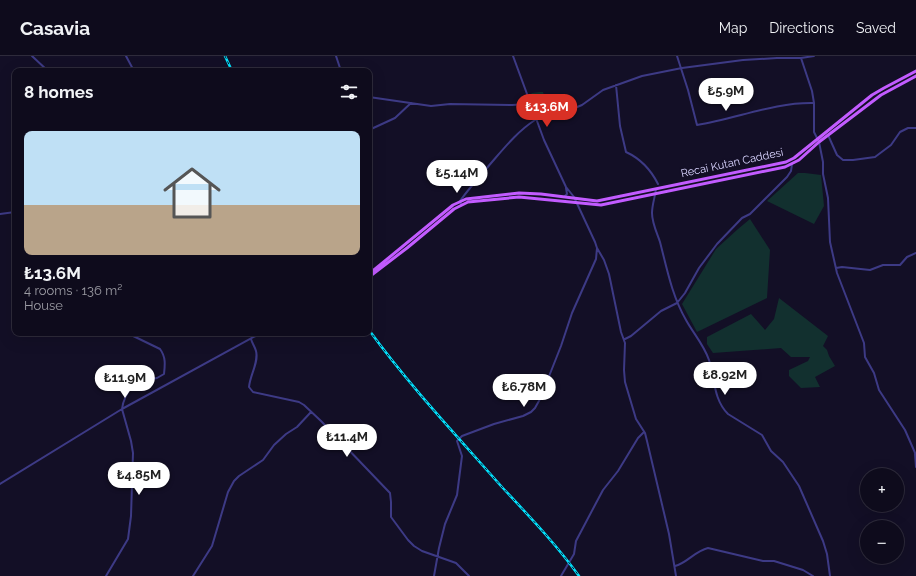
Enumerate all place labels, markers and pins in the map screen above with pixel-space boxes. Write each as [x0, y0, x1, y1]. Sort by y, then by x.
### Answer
pin: ₺5.9M [698, 78, 754, 112]
pin: ₺13.6M [514, 94, 580, 128]
pin: ₺5.14M [424, 160, 490, 194]
pin: ₺8.92M [692, 362, 758, 396]
pin: ₺11.9M [92, 365, 158, 399]
pin: ₺6.78M [491, 374, 557, 408]
pin: ₺11.4M [314, 424, 380, 458]
pin: ₺4.85M [106, 462, 172, 496]

